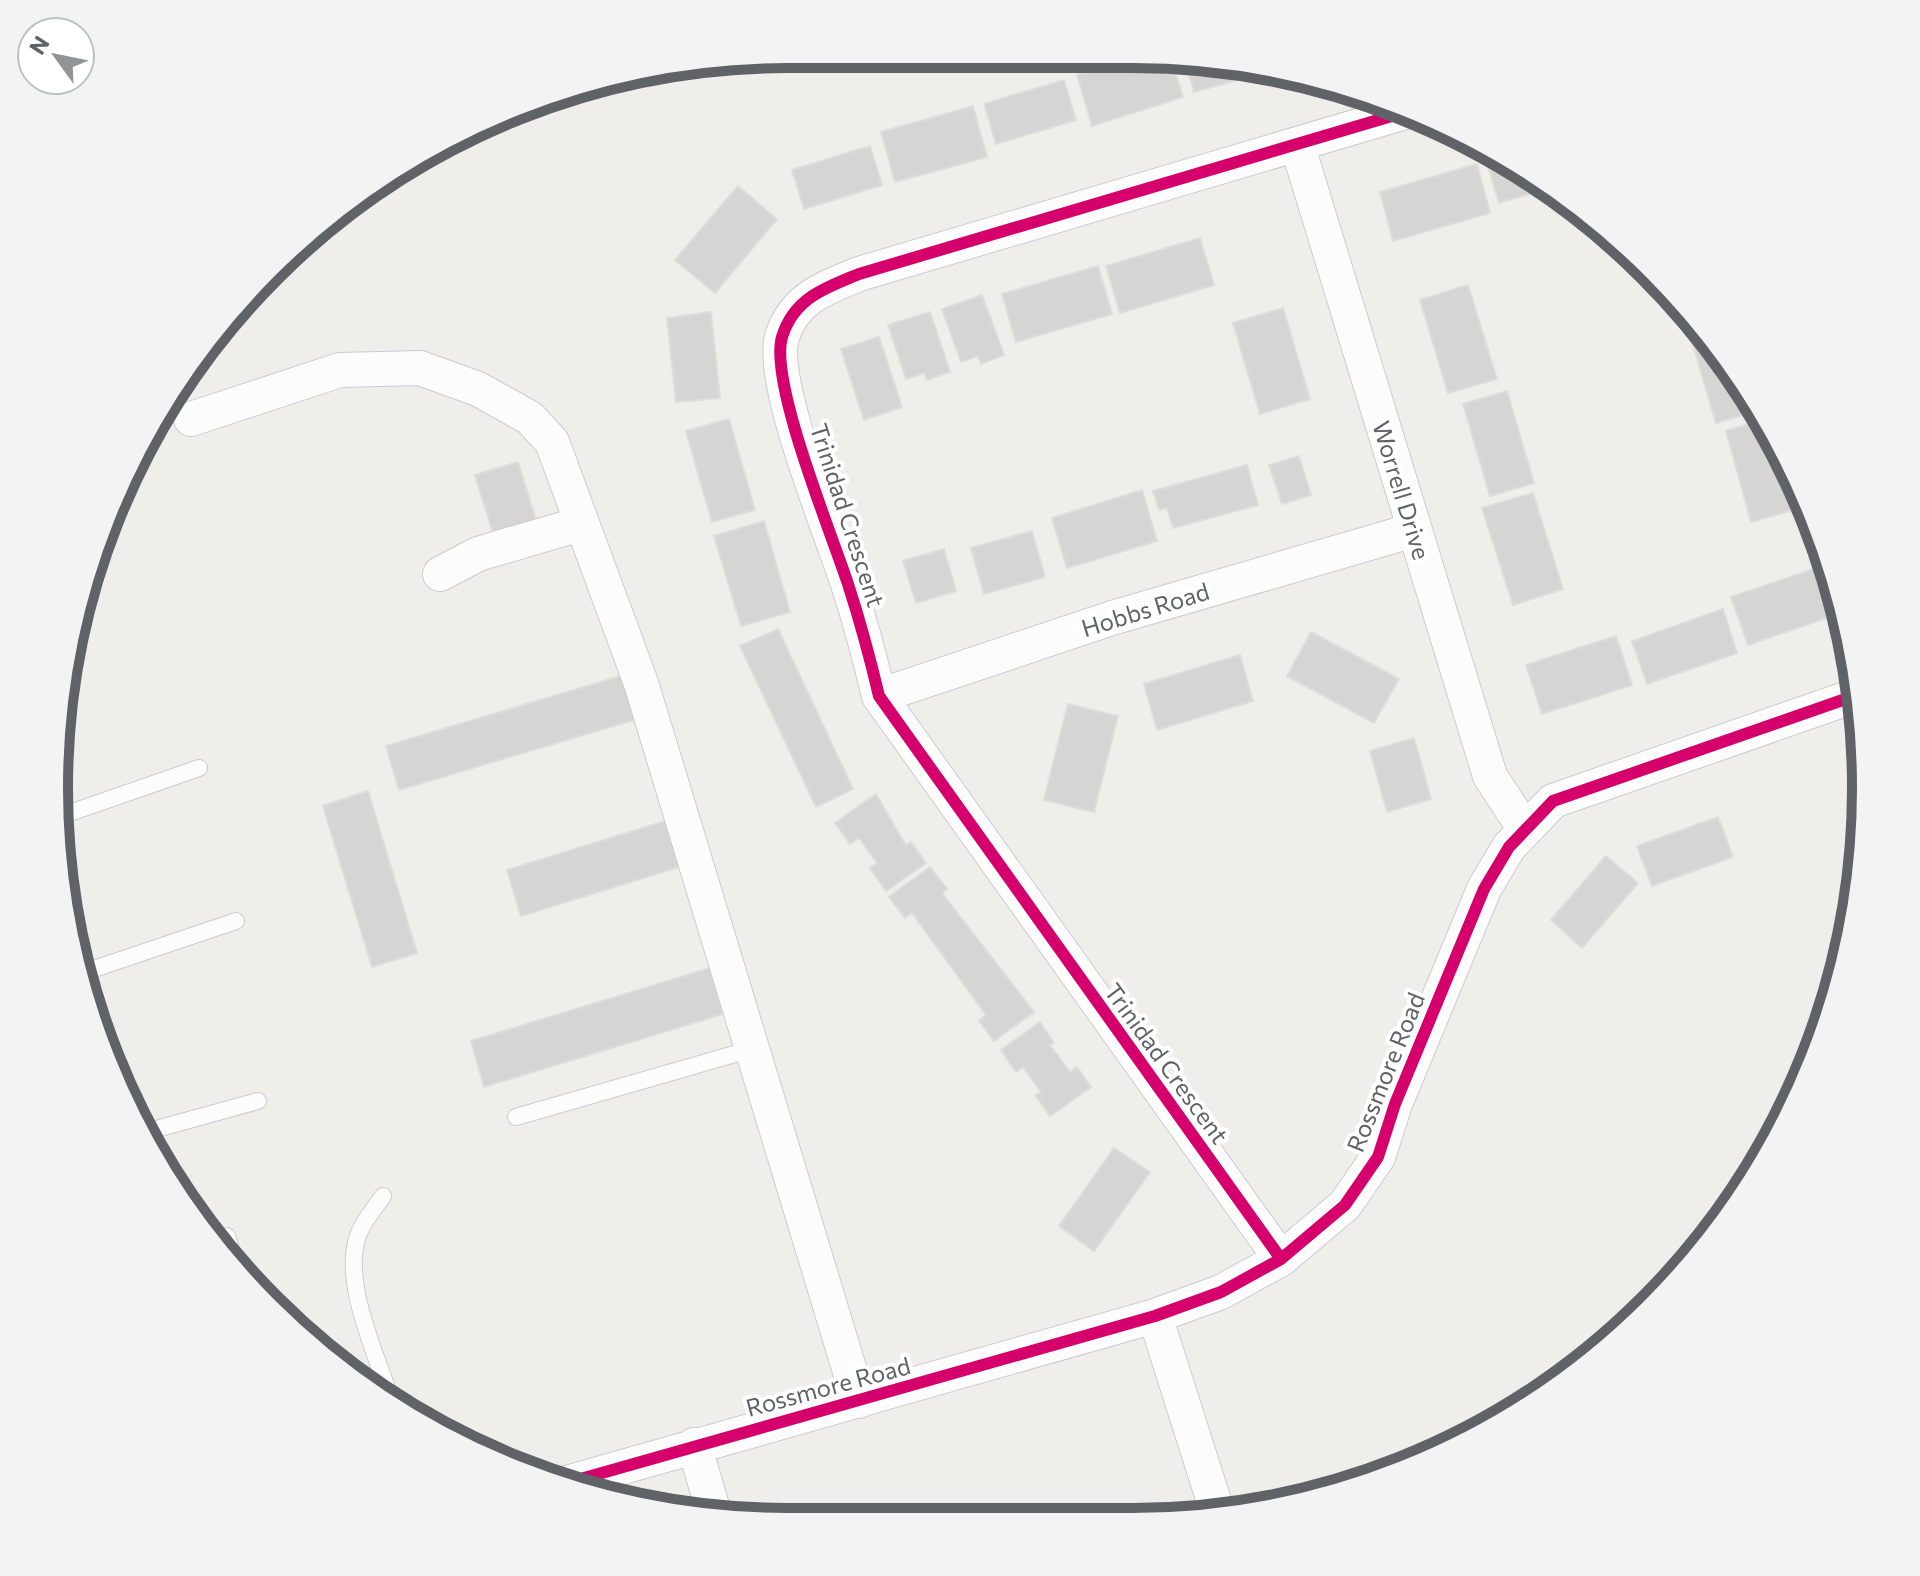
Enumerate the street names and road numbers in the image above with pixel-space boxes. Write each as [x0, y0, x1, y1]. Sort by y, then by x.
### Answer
street label: Worrell Drive [1367, 417, 1437, 563]
street label: Trinidad Crescent [805, 420, 891, 611]
street label: Hobbs Road [1078, 576, 1212, 642]
street label: Trinidad Crescent [1099, 977, 1235, 1149]
street label: Rossmore Road [1340, 988, 1430, 1156]
street label: Rossmore Road [743, 1350, 913, 1422]

